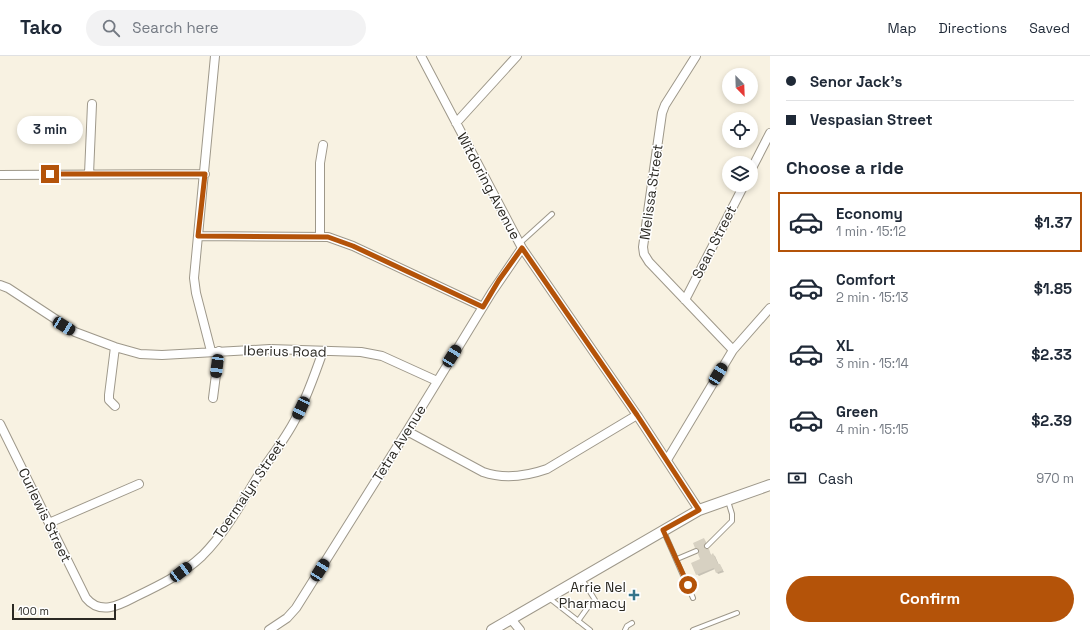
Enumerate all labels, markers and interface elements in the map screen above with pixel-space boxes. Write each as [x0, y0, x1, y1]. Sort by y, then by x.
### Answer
search box [86, 10, 366, 46]
text: Tako [20, 15, 62, 40]
icon: search [100, 17, 122, 39]
text: Search here [132, 18, 219, 37]
text: Map [887, 19, 917, 37]
text: Directions [939, 19, 1007, 37]
text: Saved [1029, 19, 1070, 37]
north arrow [722, 68, 758, 104]
map controls [722, 68, 758, 192]
text: Senor Jack's [810, 72, 902, 91]
text: Vespasian Street [810, 110, 933, 129]
button: locate [722, 112, 758, 148]
callout: 3 min [17, 116, 83, 144]
text: 3 min [33, 121, 67, 138]
street label: Witdoring Avenue [453, 129, 525, 243]
street label: Melissa Street [635, 143, 667, 241]
button: layers [722, 156, 758, 192]
text: Choose a ride [786, 156, 904, 179]
route end [41, 165, 59, 183]
street label: Sean Street [688, 202, 740, 282]
icon: car [788, 204, 824, 240]
text: Economy [836, 204, 903, 223]
text: $1.37 [1034, 213, 1072, 232]
text: 1 min · 15:12 [836, 223, 906, 240]
icon: car [788, 270, 824, 306]
text: Comfort [836, 270, 896, 289]
text: $1.85 [1034, 279, 1072, 298]
text: 2 min · 15:13 [836, 289, 908, 306]
car [51, 315, 77, 337]
icon: car [788, 336, 824, 372]
text: XL [836, 336, 854, 355]
street label: Iberius Road [243, 341, 327, 361]
car [441, 343, 463, 369]
text: $2.33 [1031, 345, 1072, 364]
car [210, 353, 224, 379]
text: 3 min · 15:14 [836, 355, 909, 372]
car [707, 361, 729, 387]
car [290, 395, 312, 421]
street label: Tetra Avenue [368, 401, 430, 485]
icon: car [788, 402, 824, 438]
text: Green [836, 402, 878, 421]
text: $2.39 [1031, 411, 1072, 430]
text: 4 min · 15:15 [836, 421, 909, 438]
street label: Toermalyn Street [209, 436, 289, 542]
street label: Curlewis Street [14, 465, 76, 565]
icon: cash [786, 467, 808, 489]
text: Cash [818, 469, 853, 488]
text: 970 m [1036, 470, 1074, 487]
car [309, 557, 331, 583]
car [168, 560, 194, 584]
route start [679, 576, 697, 594]
button: Confirm [786, 576, 1074, 622]
place label: Arrie Nel Pharmacy [559, 578, 626, 612]
marker: Arrie Nel Pharmacy [629, 590, 639, 600]
scale bar [12, 602, 116, 621]
text: 100 m [18, 604, 49, 618]

